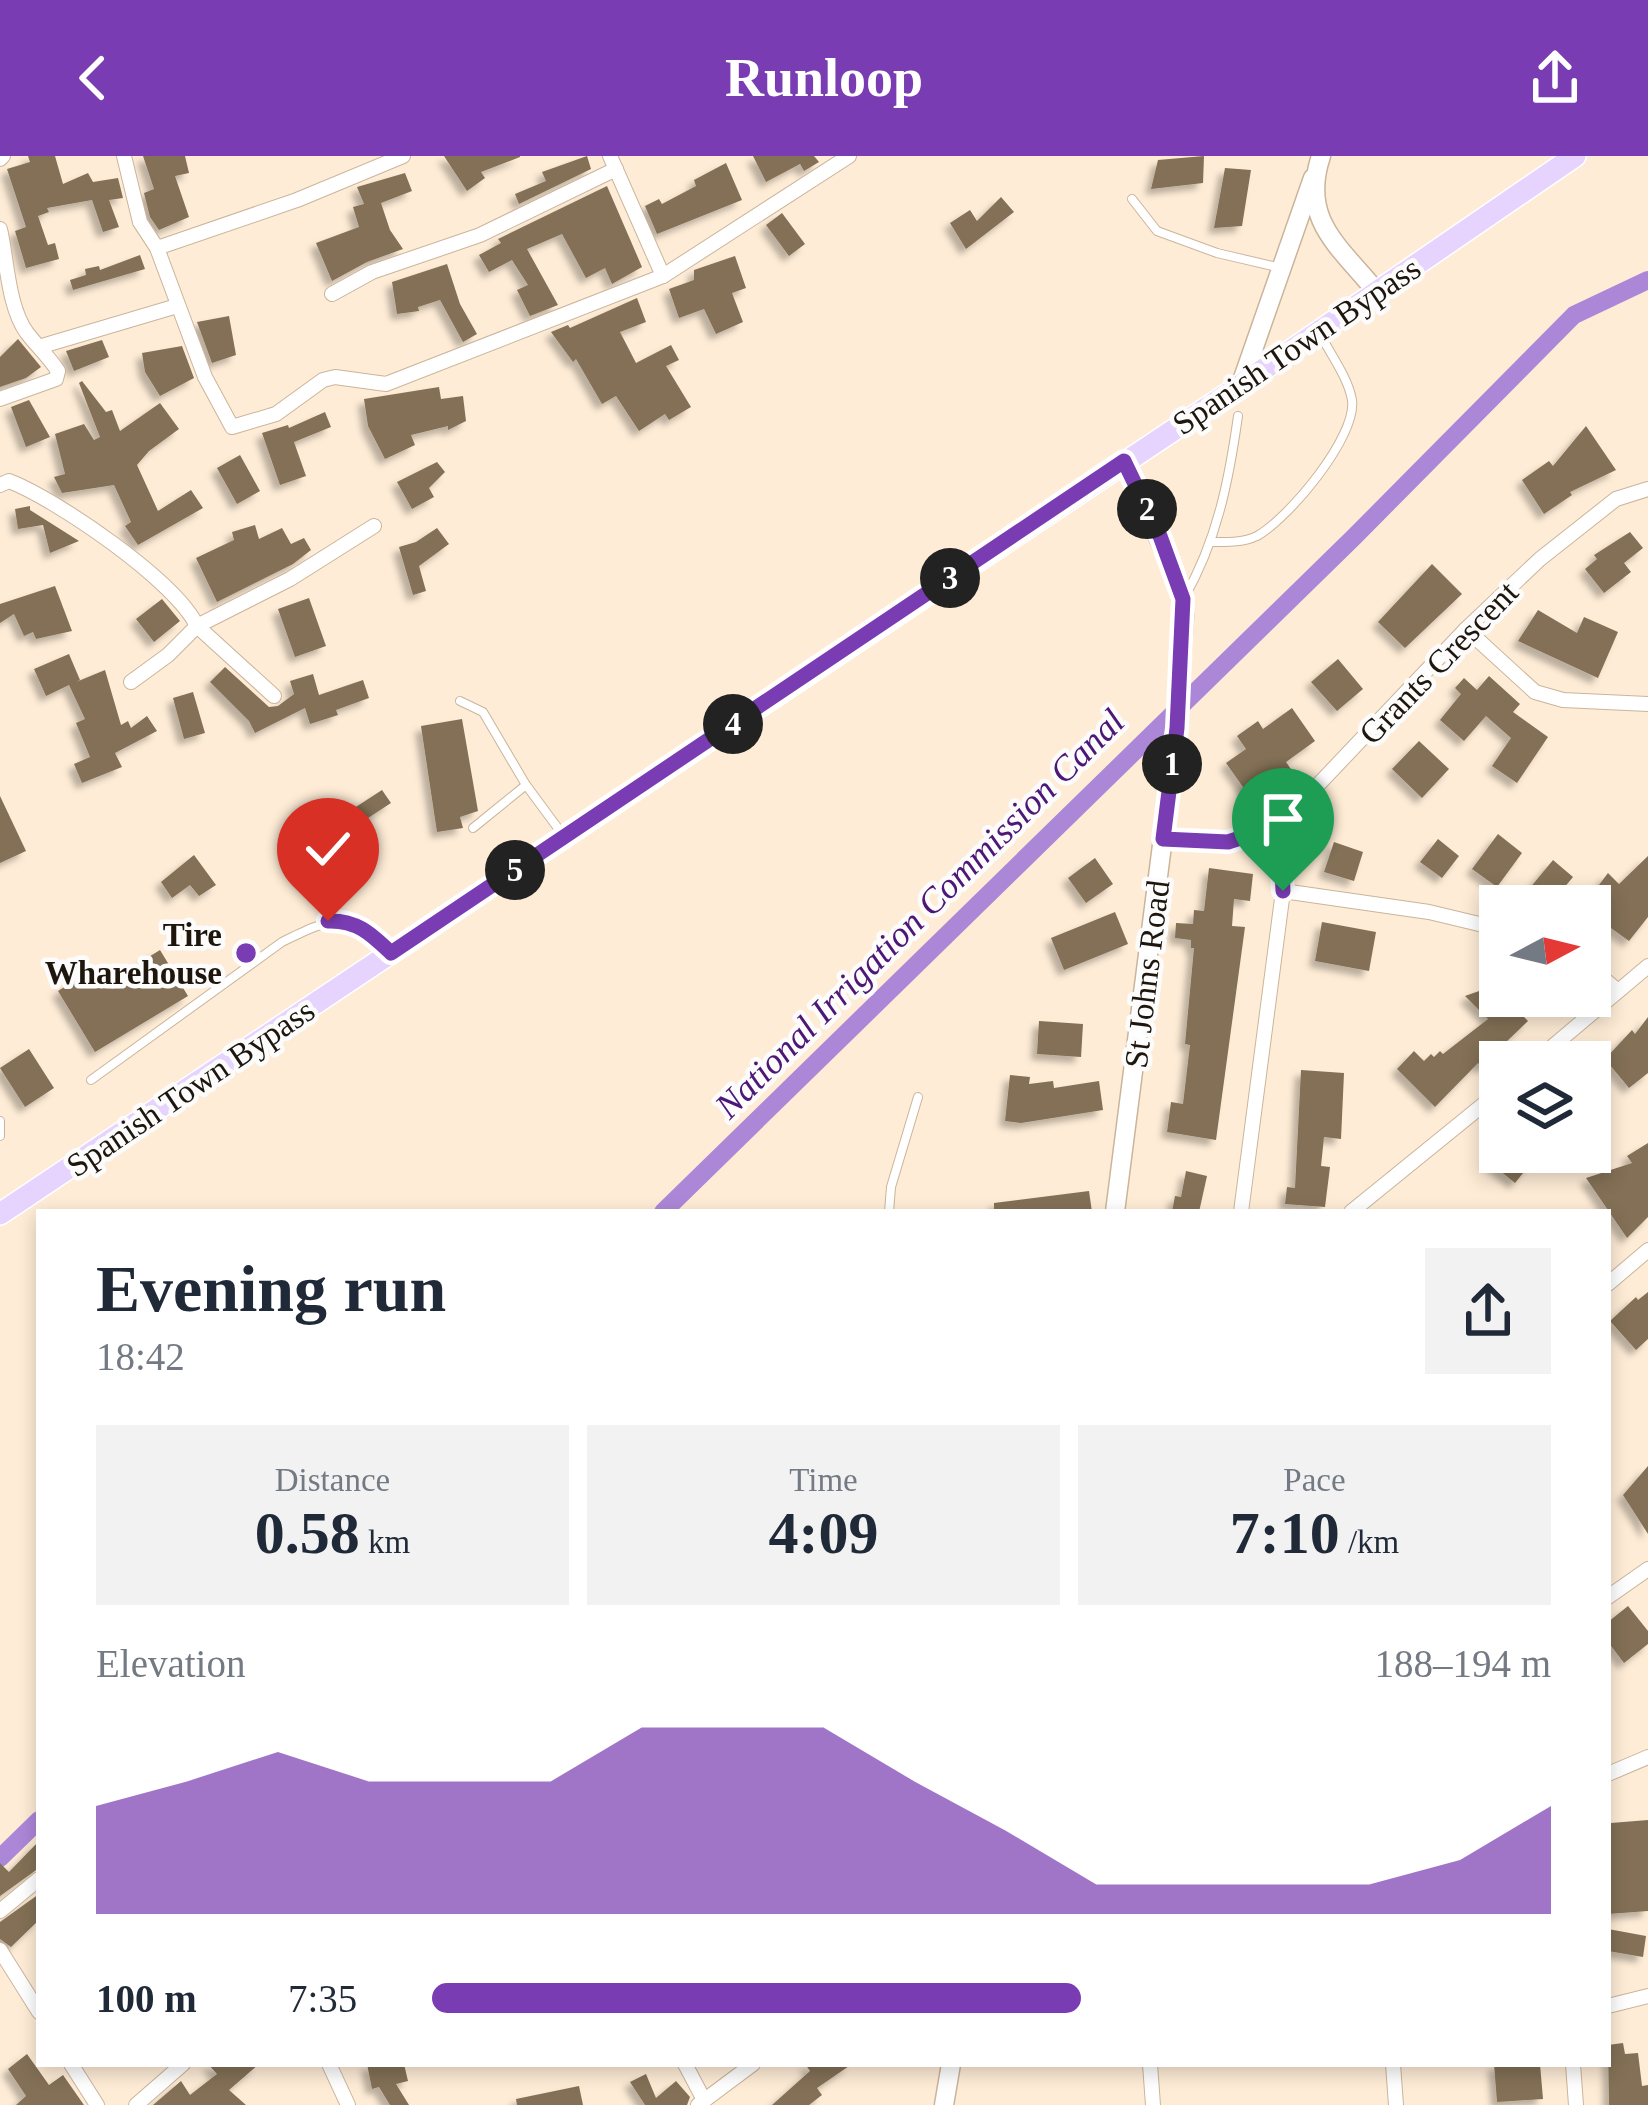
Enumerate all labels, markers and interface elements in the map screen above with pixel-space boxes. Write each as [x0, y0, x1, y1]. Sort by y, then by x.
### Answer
icon: back [60, 45, 126, 111]
icon: share [1522, 45, 1588, 111]
text: Runloop [725, 48, 923, 108]
street label: Spanish Town Bypass [1166, 250, 1427, 442]
pin: 2 [1117, 479, 1177, 539]
text: 2 [1139, 491, 1155, 527]
pin: 3 [920, 548, 980, 608]
text: 3 [942, 560, 958, 596]
street label: Grants Crescent [1352, 574, 1525, 751]
pin: 4 [703, 694, 763, 754]
water label: National Irrigation Commission Canal [706, 701, 1132, 1127]
text: 4 [725, 706, 741, 742]
pin: 1 [1142, 734, 1202, 794]
text: 1 [1164, 746, 1180, 782]
pin [1232, 768, 1334, 891]
icon: arrive [1250, 786, 1316, 852]
pin [277, 798, 379, 921]
icon: check [295, 816, 361, 882]
pin: 5 [485, 840, 545, 900]
text: 5 [507, 852, 523, 888]
street label: St Johns Road [1118, 878, 1176, 1070]
north arrow [1479, 885, 1611, 1017]
map controls [1479, 885, 1611, 1173]
place label: Tire Wharehouse [45, 917, 222, 991]
marker: Tire Wharehouse [233, 940, 259, 966]
street label: Spanish Town Bypass [60, 992, 321, 1184]
button: layers [1479, 1041, 1611, 1173]
button: share [1425, 1248, 1551, 1374]
text: Evening run [96, 1252, 446, 1325]
text: 18:42 [96, 1335, 185, 1378]
text: Distance [275, 1462, 390, 1498]
text: Time [789, 1462, 858, 1498]
text: Pace [1283, 1462, 1346, 1498]
text: 0.58 [255, 1500, 360, 1566]
text: 4:09 [769, 1500, 878, 1566]
text: 7:10 [1230, 1500, 1340, 1566]
text: km [360, 1524, 410, 1560]
text: /km [1340, 1524, 1399, 1560]
text: Elevation [96, 1642, 245, 1685]
text: 188–194 m [1374, 1642, 1551, 1685]
text: 100 m [96, 1977, 197, 2020]
text: 7:35 [288, 1977, 357, 2020]

